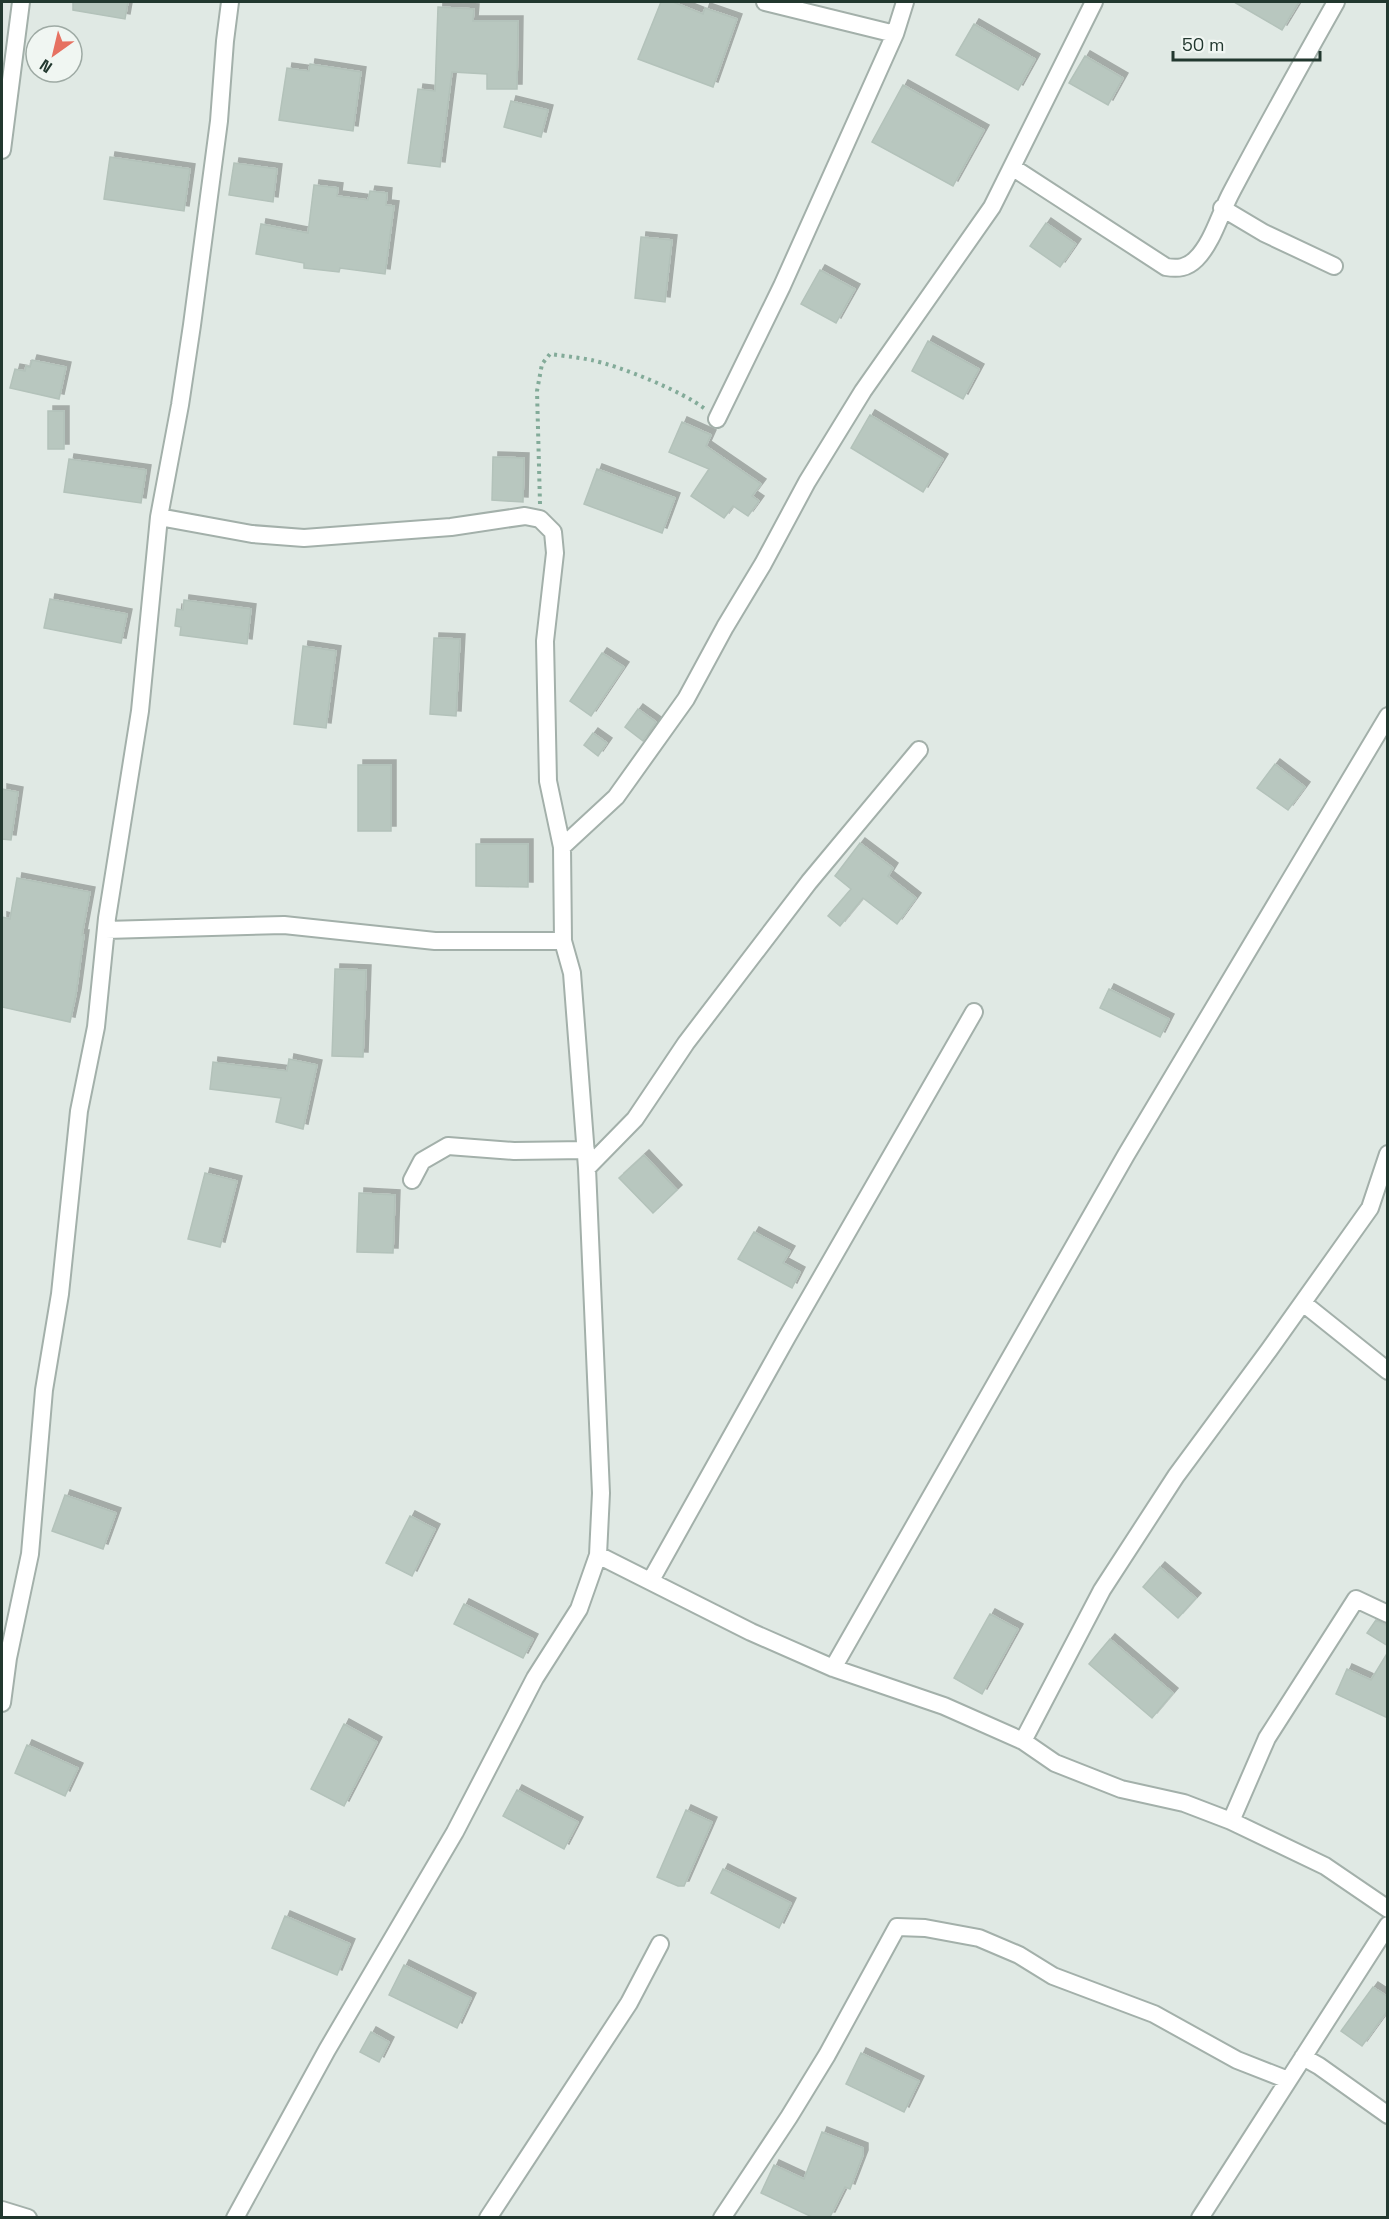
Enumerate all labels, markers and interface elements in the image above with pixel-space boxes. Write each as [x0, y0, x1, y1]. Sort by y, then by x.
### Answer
north arrow [24, 24, 84, 84]
scale bar [1173, 24, 1320, 62]
text: 50 m [1182, 33, 1224, 56]
text: N [36, 54, 56, 78]

